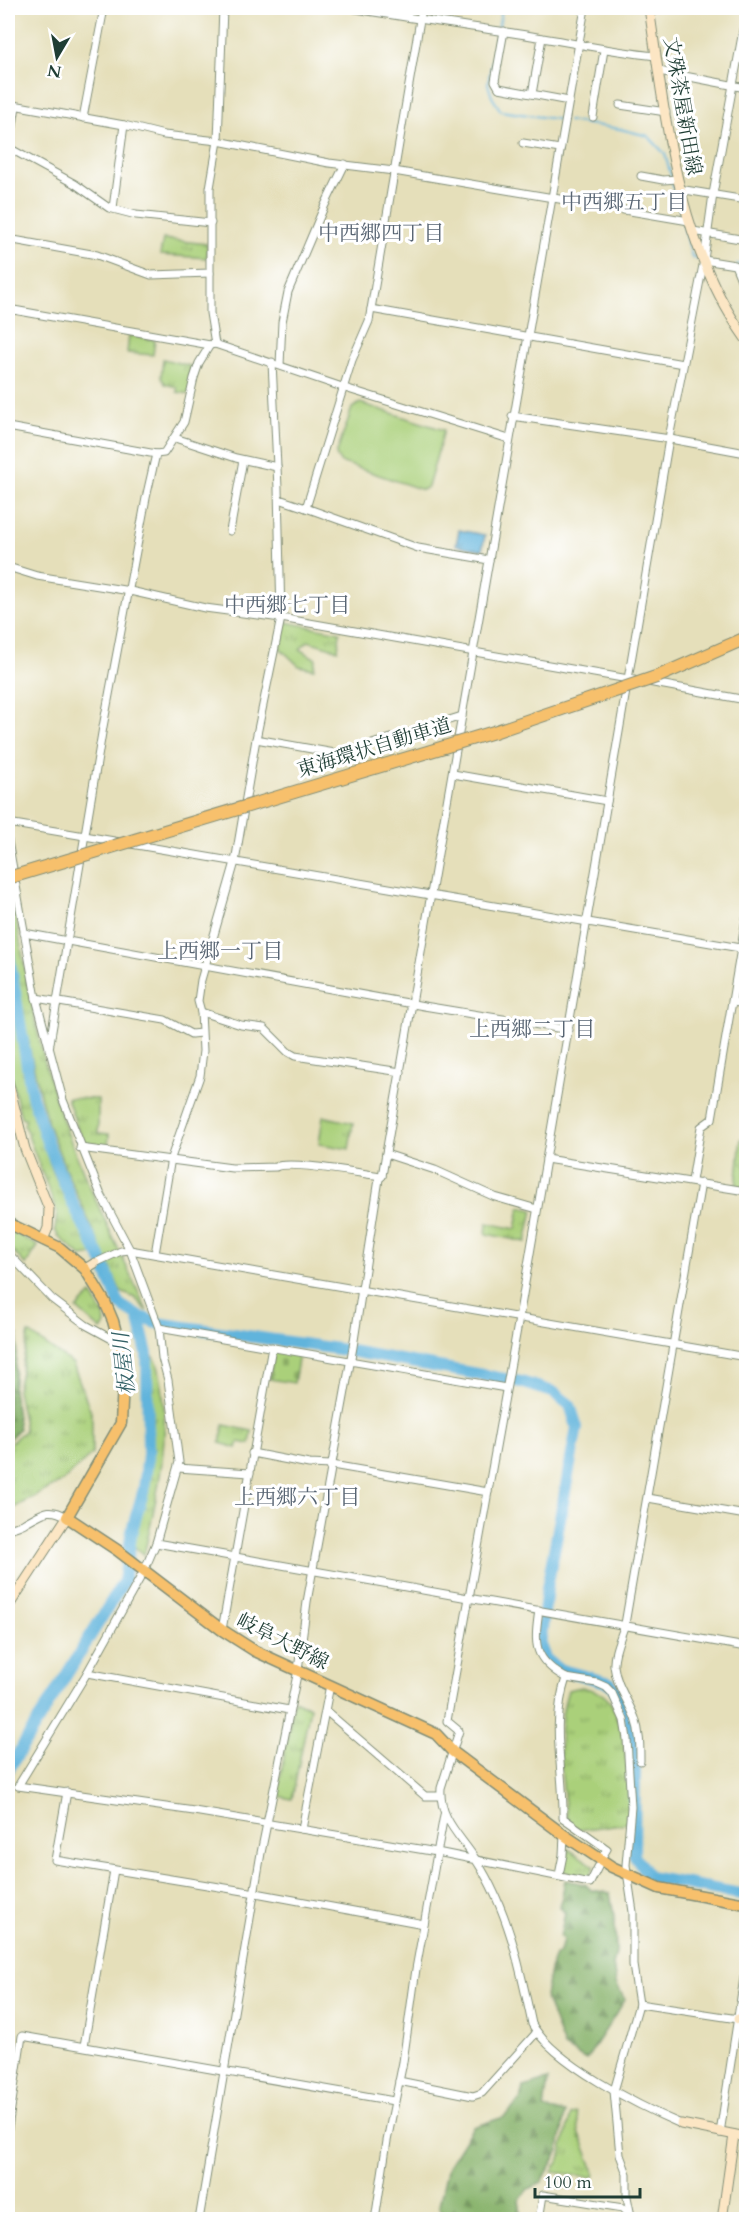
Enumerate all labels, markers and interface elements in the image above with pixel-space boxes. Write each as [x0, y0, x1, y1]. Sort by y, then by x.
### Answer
north arrow [27, 27, 87, 87]
street label: 文殊茶屋新田線 [657, 35, 708, 177]
text: N [46, 59, 63, 83]
district label: 中西郷五丁目 [561, 188, 687, 217]
district label: 中西郷四丁目 [318, 219, 444, 248]
district label: 中西郷七丁目 [224, 591, 350, 620]
street label: 東海環状自動車道 [294, 711, 455, 784]
district label: 上西郷一丁目 [157, 937, 283, 966]
district label: 上西郷二丁目 [469, 1015, 595, 1044]
water label: 板屋川 [107, 1329, 142, 1397]
district label: 上西郷六丁目 [234, 1483, 360, 1512]
street label: 岐阜大野線 [232, 1607, 333, 1676]
scale bar [535, 2161, 640, 2199]
text: 100 m [544, 2170, 592, 2195]

